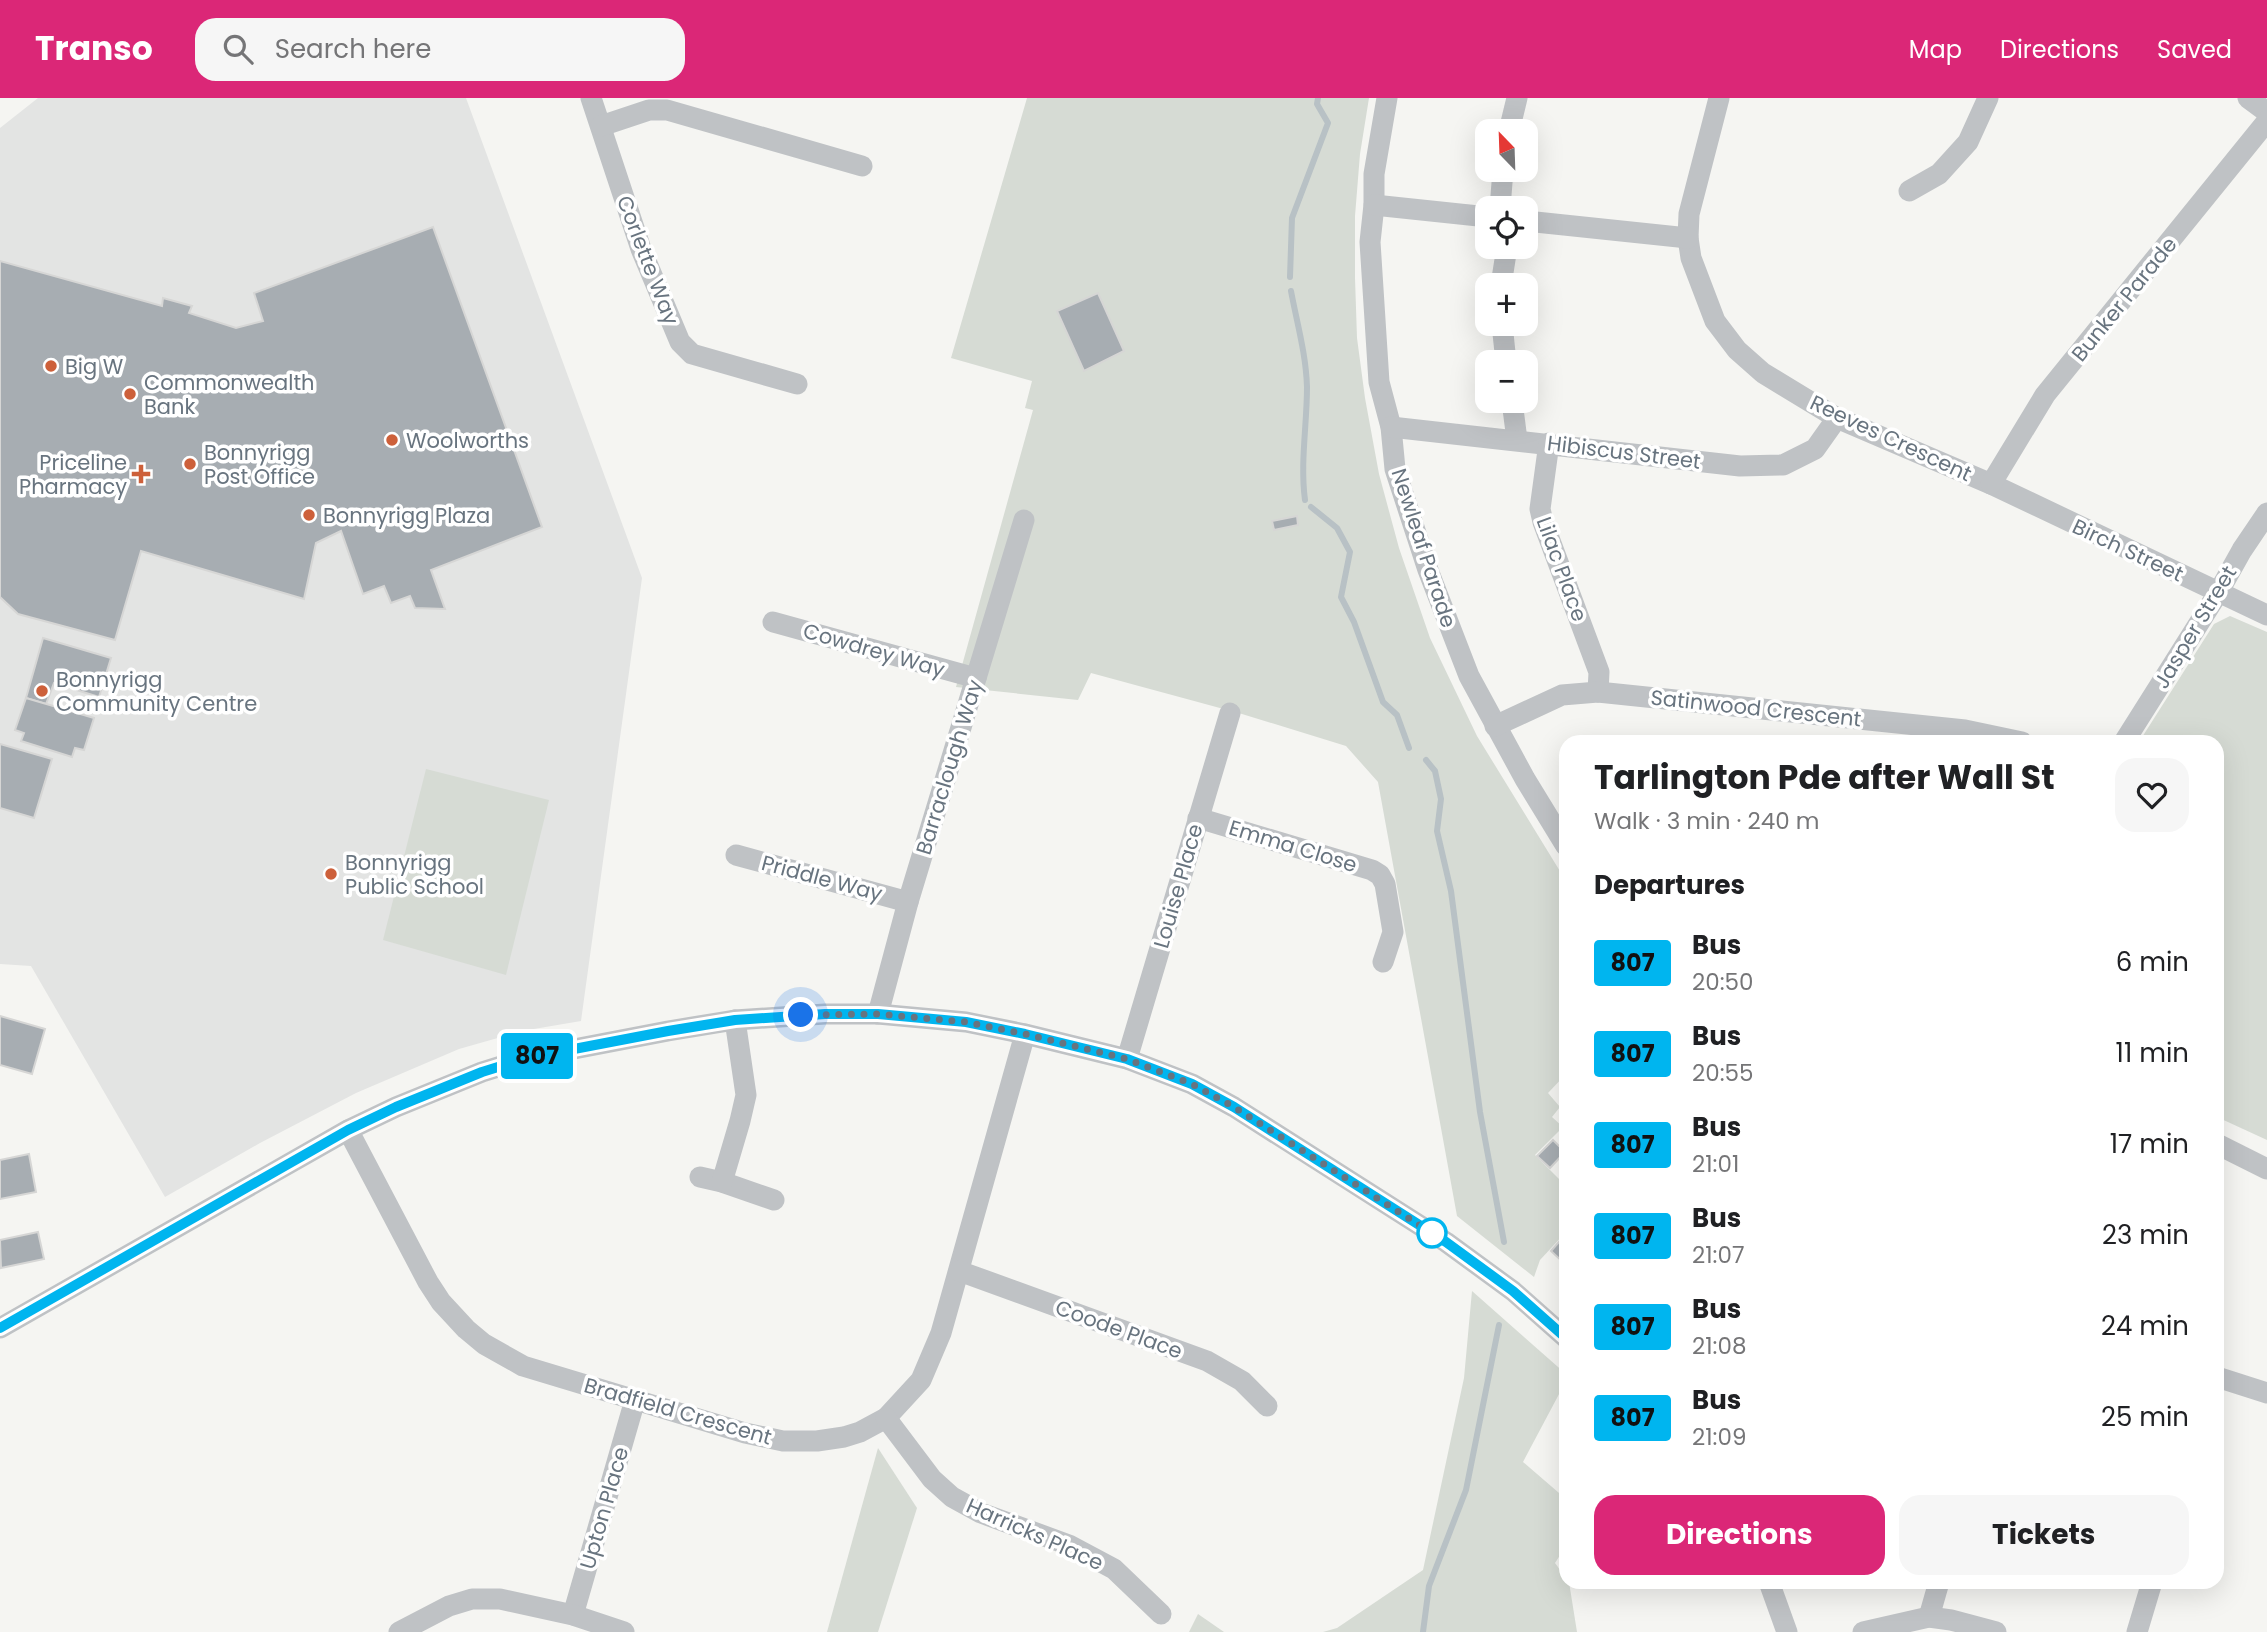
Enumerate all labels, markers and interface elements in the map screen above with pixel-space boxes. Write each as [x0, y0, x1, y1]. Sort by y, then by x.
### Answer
search box [195, 18, 685, 81]
text: Transo [35, 25, 153, 72]
icon: search [219, 30, 257, 68]
text: Search here [275, 31, 431, 67]
text: Map [1909, 33, 1962, 66]
text: Directions [2000, 33, 2119, 66]
text: Saved [2157, 33, 2232, 66]
north arrow [1475, 119, 1538, 182]
map controls [1475, 119, 1538, 413]
street label: Corlette Way [610, 191, 686, 329]
button: locate [1475, 196, 1538, 259]
street label: Bunker Parade [2065, 231, 2183, 367]
button: + [1475, 273, 1538, 336]
button: − [1475, 350, 1538, 413]
place label: Big W [65, 352, 124, 381]
marker: Big W [43, 358, 59, 374]
place label: Commonwealth Bank [144, 368, 314, 421]
marker: Commonwealth Bank [122, 386, 138, 402]
street label: Reeves Crescent [1806, 388, 1976, 488]
place label: Woolworths [406, 426, 529, 455]
street label: Hibiscus Street [1546, 428, 1702, 476]
marker: Woolworths [384, 432, 400, 448]
place label: Bonnyrigg Post Office [204, 438, 315, 491]
place label: Priceline Pharmacy [19, 448, 127, 501]
marker: Bonnyrigg Post Office [182, 456, 198, 472]
street label: Newleaf Parade [1385, 465, 1463, 631]
marker: Priceline Pharmacy [133, 466, 149, 482]
place label: Bonnyrigg Plaza [323, 501, 490, 530]
marker: Bonnyrigg Plaza [301, 507, 317, 523]
street label: Birch Street [2068, 512, 2188, 588]
street label: Lilac Place [1530, 513, 1594, 625]
street label: Jasper Street [2147, 560, 2243, 694]
street label: Cowdrey Way [800, 616, 948, 684]
place label: Bonnyrigg Community Centre [56, 665, 257, 718]
street label: Barraclough Way [909, 676, 989, 858]
marker: Bonnyrigg Community Centre [34, 683, 50, 699]
street label: Satinwood Crescent [1649, 683, 1863, 733]
text: Tarlington Pde after Wall St [1594, 754, 2055, 801]
button: heart [2115, 758, 2189, 832]
text: Walk · 3 min · 240 m [1594, 805, 1820, 837]
street label: Emma Close [1225, 813, 1361, 879]
street label: Louise Place [1146, 820, 1210, 952]
place label: Bonnyrigg Public School [345, 848, 484, 901]
street label: Priddle Way [758, 848, 886, 908]
marker: Bonnyrigg Public School [323, 866, 339, 882]
text: Departures [1594, 867, 1745, 903]
text: Bus [1692, 927, 1741, 963]
text: 6 min [2116, 944, 2189, 980]
text: 807 [1610, 946, 1655, 979]
text: 20:50 [1692, 966, 1753, 998]
your location [783, 997, 818, 1032]
text: Bus [1692, 1018, 1741, 1054]
line badge: 807 [497, 1033, 577, 1079]
text: 11 min [2116, 1035, 2189, 1071]
text: 807 [1610, 1037, 1655, 1070]
text: 807 [515, 1039, 559, 1072]
text: 20:55 [1692, 1057, 1753, 1089]
text: Bus [1692, 1109, 1741, 1145]
text: 17 min [2110, 1126, 2189, 1162]
text: 807 [1610, 1128, 1655, 1161]
text: 21:01 [1692, 1148, 1739, 1180]
text: Bus [1692, 1200, 1741, 1236]
text: 23 min [2102, 1217, 2189, 1253]
unlabelled marker [1417, 1218, 1447, 1248]
text: 807 [1610, 1219, 1655, 1252]
text: 21:07 [1692, 1239, 1745, 1271]
text: Bus [1692, 1291, 1741, 1327]
street label: Coode Place [1051, 1293, 1187, 1365]
text: 24 min [2101, 1308, 2189, 1344]
text: 807 [1610, 1310, 1655, 1343]
text: 21:08 [1692, 1330, 1746, 1362]
street label: Bradfield Crescent [581, 1370, 775, 1452]
text: Bus [1692, 1382, 1741, 1418]
text: 25 min [2101, 1399, 2189, 1435]
text: 807 [1610, 1401, 1655, 1434]
text: 21:09 [1692, 1421, 1746, 1453]
street label: Upton Place [573, 1444, 635, 1572]
street label: Harricks Place [962, 1491, 1108, 1577]
button: Directions [1594, 1495, 1885, 1575]
button: Tickets [1899, 1495, 2189, 1575]

